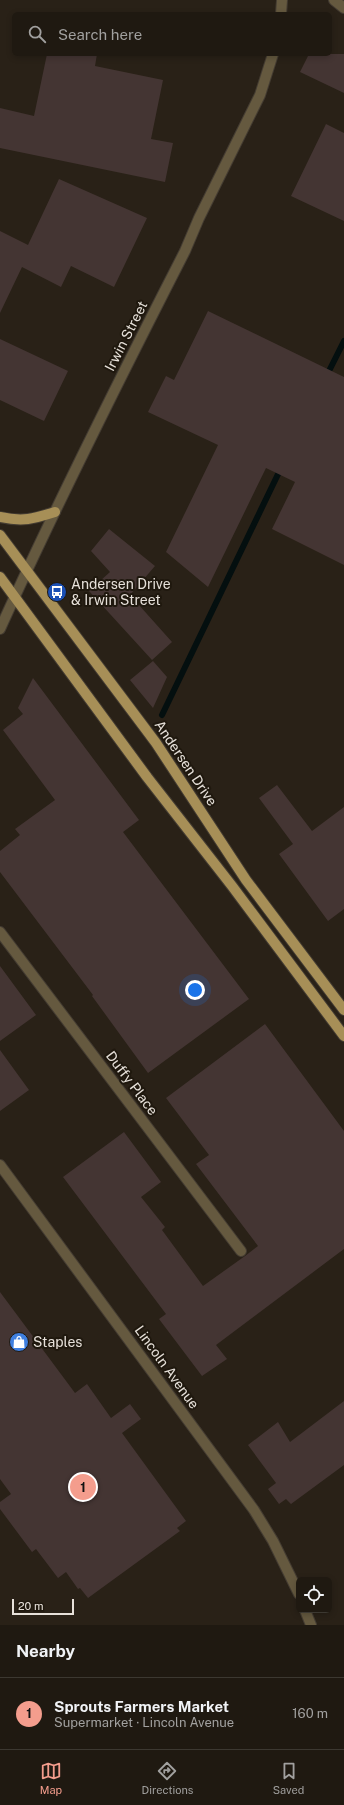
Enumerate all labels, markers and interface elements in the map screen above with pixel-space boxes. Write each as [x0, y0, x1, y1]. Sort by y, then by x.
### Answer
search box [12, 12, 332, 56]
icon: search [26, 23, 48, 45]
text: Search here [58, 26, 142, 43]
street label: Irwin Street [102, 298, 150, 374]
place label: Andersen Drive & Irwin Street [71, 576, 171, 608]
bus stop icon: Andersen Drive & Irwin Street [46, 581, 68, 603]
street label: Andersen Drive [151, 717, 221, 809]
your location [185, 980, 205, 1000]
street label: Duffy Place [103, 1048, 161, 1118]
street label: Lincoln Avenue [131, 1322, 203, 1412]
shop icon: Staples [8, 1331, 30, 1353]
place label: Staples [33, 1334, 82, 1350]
pin: 1 [70, 1472, 96, 1502]
map controls [296, 1577, 332, 1613]
button: locate [296, 1577, 332, 1613]
scale bar [12, 1597, 74, 1616]
text: 20 m [18, 1600, 43, 1612]
text: Nearby [16, 1641, 75, 1661]
text: Sprouts Farmers Market [54, 1698, 229, 1715]
text: 1 [26, 1706, 32, 1721]
text: 160 m [292, 1706, 328, 1721]
text: Supermarket · Lincoln Avenue [54, 1715, 234, 1730]
tab: Map [40, 1760, 62, 1796]
tab: Directions [142, 1760, 193, 1796]
tab: Saved [273, 1760, 304, 1796]

